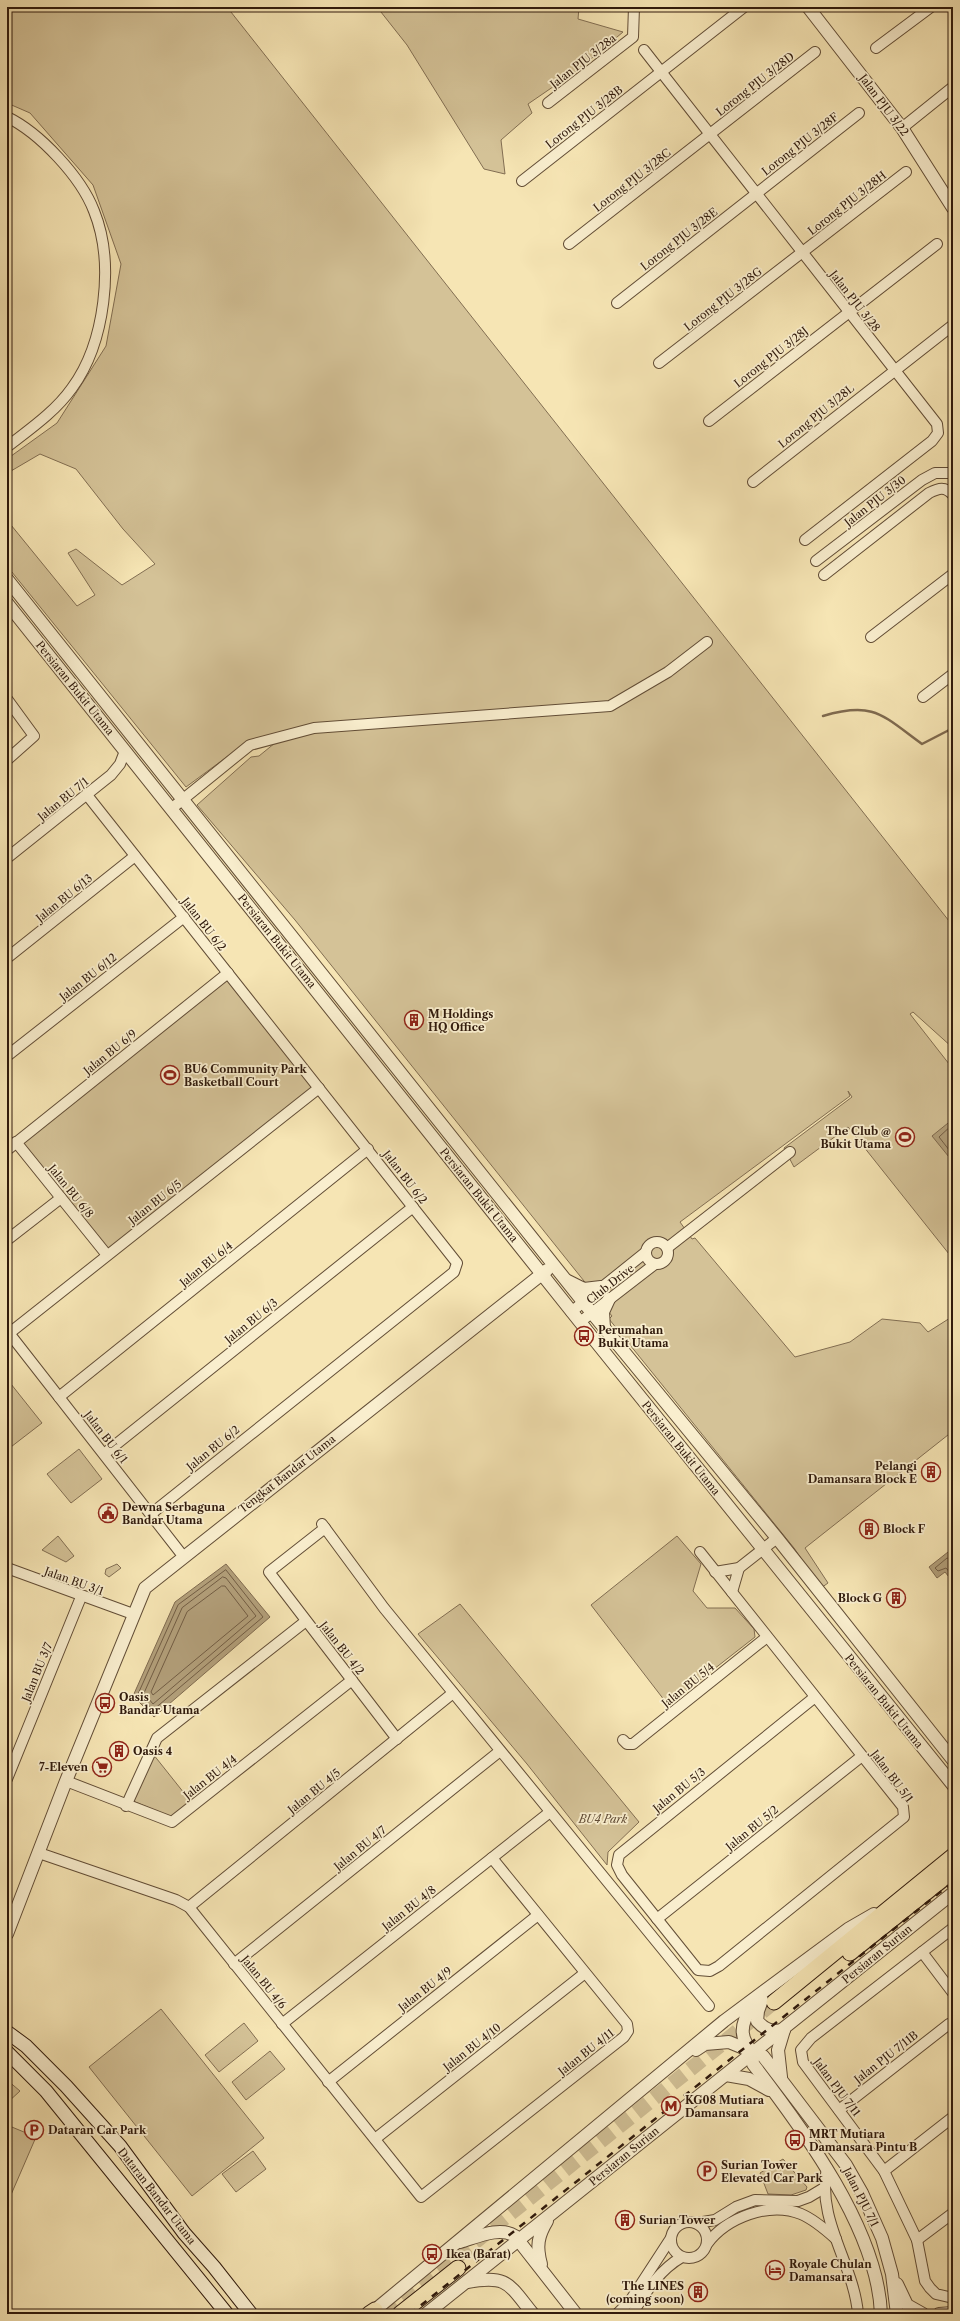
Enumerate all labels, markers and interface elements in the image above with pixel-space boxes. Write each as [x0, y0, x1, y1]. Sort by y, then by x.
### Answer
street label: Jalan PJU 3/28a [546, 31, 619, 92]
street label: Lorong PJU 3/28D [713, 49, 797, 119]
street label: Jalan PJU 3/22 [855, 70, 912, 139]
street label: Lorong PJU 3/28B [543, 82, 626, 151]
street label: Lorong PJU 3/28F [759, 110, 841, 178]
street label: Lorong PJU 3/28C [590, 145, 674, 215]
street label: Lorong PJU 3/28H [805, 168, 889, 238]
street label: Lorong PJU 3/28E [638, 204, 721, 273]
street label: Lorong PJU 3/28G [681, 264, 765, 334]
street label: Jalan PJU 3/28 [826, 266, 883, 334]
street label: Lorong PJU 3/28J [731, 324, 811, 390]
street label: Lorong PJU 3/28L [775, 381, 857, 451]
street label: Jalan PJU 3/30 [840, 473, 909, 531]
street label: Persiaran Bukit Utama [33, 638, 117, 738]
street label: Jalan BU 7/1 [33, 774, 91, 825]
street label: Jalan BU 6/13 [31, 871, 95, 926]
street label: Persiaran Bukit Utama [235, 891, 319, 991]
street label: Jalan BU 6/2 [177, 893, 229, 954]
street label: Jalan BU 6/12 [55, 950, 119, 1005]
place label: M Holdings HQ Office [428, 1007, 493, 1034]
building icon: M Holdings HQ Office [403, 1009, 425, 1031]
street label: Jalan BU 6/9 [79, 1026, 139, 1079]
place label: BU6 Community Park Basketball Court [184, 1062, 308, 1089]
sports icon: BU6 Community Park Basketball Court [159, 1064, 181, 1086]
place label: The Club @ Bukit Utama [820, 1124, 892, 1151]
sports icon: The Club @ Bukit Utama [894, 1126, 916, 1148]
street label: Persiaran Bukit Utama [437, 1145, 521, 1245]
street label: Jalan BU 6/2 [378, 1146, 430, 1207]
street label: Jalan BU 6/8 [44, 1160, 97, 1220]
street label: Jalan BU 6/5 [124, 1177, 184, 1228]
street label: Jalan BU 6/4 [175, 1238, 235, 1291]
street label: Club Drive [583, 1261, 637, 1307]
street label: Jalan BU 6/3 [220, 1295, 280, 1348]
place label: Perumahan Bukit Utama [598, 1323, 669, 1350]
bus stop icon: Perumahan Bukit Utama [573, 1325, 595, 1347]
street label: Persiaran Bukit Utama [639, 1398, 723, 1498]
street label: Jalan BU 6/1 [80, 1406, 131, 1466]
street label: Jalan BU 6/2 [182, 1422, 242, 1475]
street label: Tengkat Bandar Utama [236, 1432, 338, 1516]
place label: Pelangi Damansara Block E [808, 1459, 917, 1486]
building icon: Pelangi Damansara Block E [920, 1461, 942, 1483]
place label: Dewna Serbaguna Bandar Utama [122, 1500, 226, 1527]
public building icon: Dewna Serbaguna Bandar Utama [97, 1502, 119, 1524]
building icon: Block F [858, 1518, 880, 1540]
place label: Block F [883, 1522, 926, 1536]
street label: Jalan BU 3/1 [41, 1563, 106, 1598]
building icon: Block G [885, 1587, 907, 1609]
place label: Block G [838, 1591, 883, 1605]
street label: Jalan BU 4/2 [316, 1617, 367, 1678]
street label: Jalan BU 3/7 [18, 1640, 55, 1706]
street label: Persiaran Bukit Utama [842, 1651, 926, 1751]
street label: Jalan BU 5/4 [657, 1660, 717, 1712]
place label: Oasis Bandar Utama [119, 1690, 200, 1717]
bus stop icon: Oasis Bandar Utama [94, 1692, 116, 1714]
building icon: Oasis 4 [108, 1740, 130, 1762]
place label: Oasis 4 [133, 1744, 173, 1758]
street label: Jalan BU 5/1 [867, 1745, 916, 1805]
street label: Jalan BU 4/4 [179, 1752, 240, 1803]
supermarket icon: 7-Eleven [91, 1756, 113, 1778]
place label: 7-Eleven [39, 1760, 88, 1774]
street label: Jalan BU 5/3 [648, 1765, 708, 1817]
street label: Jalan BU 4/5 [283, 1766, 343, 1818]
street label: Jalan BU 5/2 [721, 1803, 781, 1855]
park label: BU4 Park [578, 1812, 627, 1826]
street label: Jalan BU 4/7 [329, 1822, 389, 1875]
street label: Jalan BU 4/8 [378, 1883, 439, 1935]
street label: Persiaran Surian [839, 1921, 915, 1986]
street label: Jalan BU 4/6 [237, 1951, 290, 2012]
street label: Jalan BU 4/9 [394, 1964, 455, 2016]
street label: Jalan BU 4/10 [439, 2020, 504, 2075]
street label: Jalan BU 4/11 [554, 2026, 617, 2079]
street label: Jalan PJU 7/11B [850, 2028, 921, 2087]
street label: Jalan PJU 7/11 [809, 2053, 864, 2119]
place label: KG08 Mutiara Damansara [685, 2093, 765, 2120]
metro station icon: KG08 Mutiara Damansara [660, 2095, 682, 2117]
parking icon: Dataran Car Park [23, 2119, 45, 2141]
place label: Dataran Car Park [48, 2123, 147, 2137]
street label: Persiaran Surian [586, 2123, 662, 2188]
place label: MRT Mutiara Damansara Pintu B [809, 2127, 917, 2154]
bus stop icon: MRT Mutiara Damansara Pintu B [784, 2129, 806, 2151]
street label: Dataran Bandar Utama [115, 2145, 199, 2247]
place label: Surian Tower Elevated Car Park [721, 2158, 823, 2185]
parking icon: Surian Tower Elevated Car Park [696, 2160, 718, 2182]
street label: Jalan PJU 7/1 [839, 2163, 882, 2229]
building icon: Surian Tower [614, 2209, 636, 2231]
place label: Surian Tower [639, 2213, 716, 2227]
bus stop icon: Ikea (Barat) [421, 2243, 443, 2265]
place label: Ikea (Barat) [446, 2247, 511, 2261]
place label: Royale Chulan Damansara [789, 2257, 872, 2284]
hotel icon: Royale Chulan Damansara [764, 2259, 786, 2281]
place label: The LINES (coming soon) [606, 2279, 685, 2306]
building icon: The LINES (coming soon) [687, 2281, 709, 2303]

